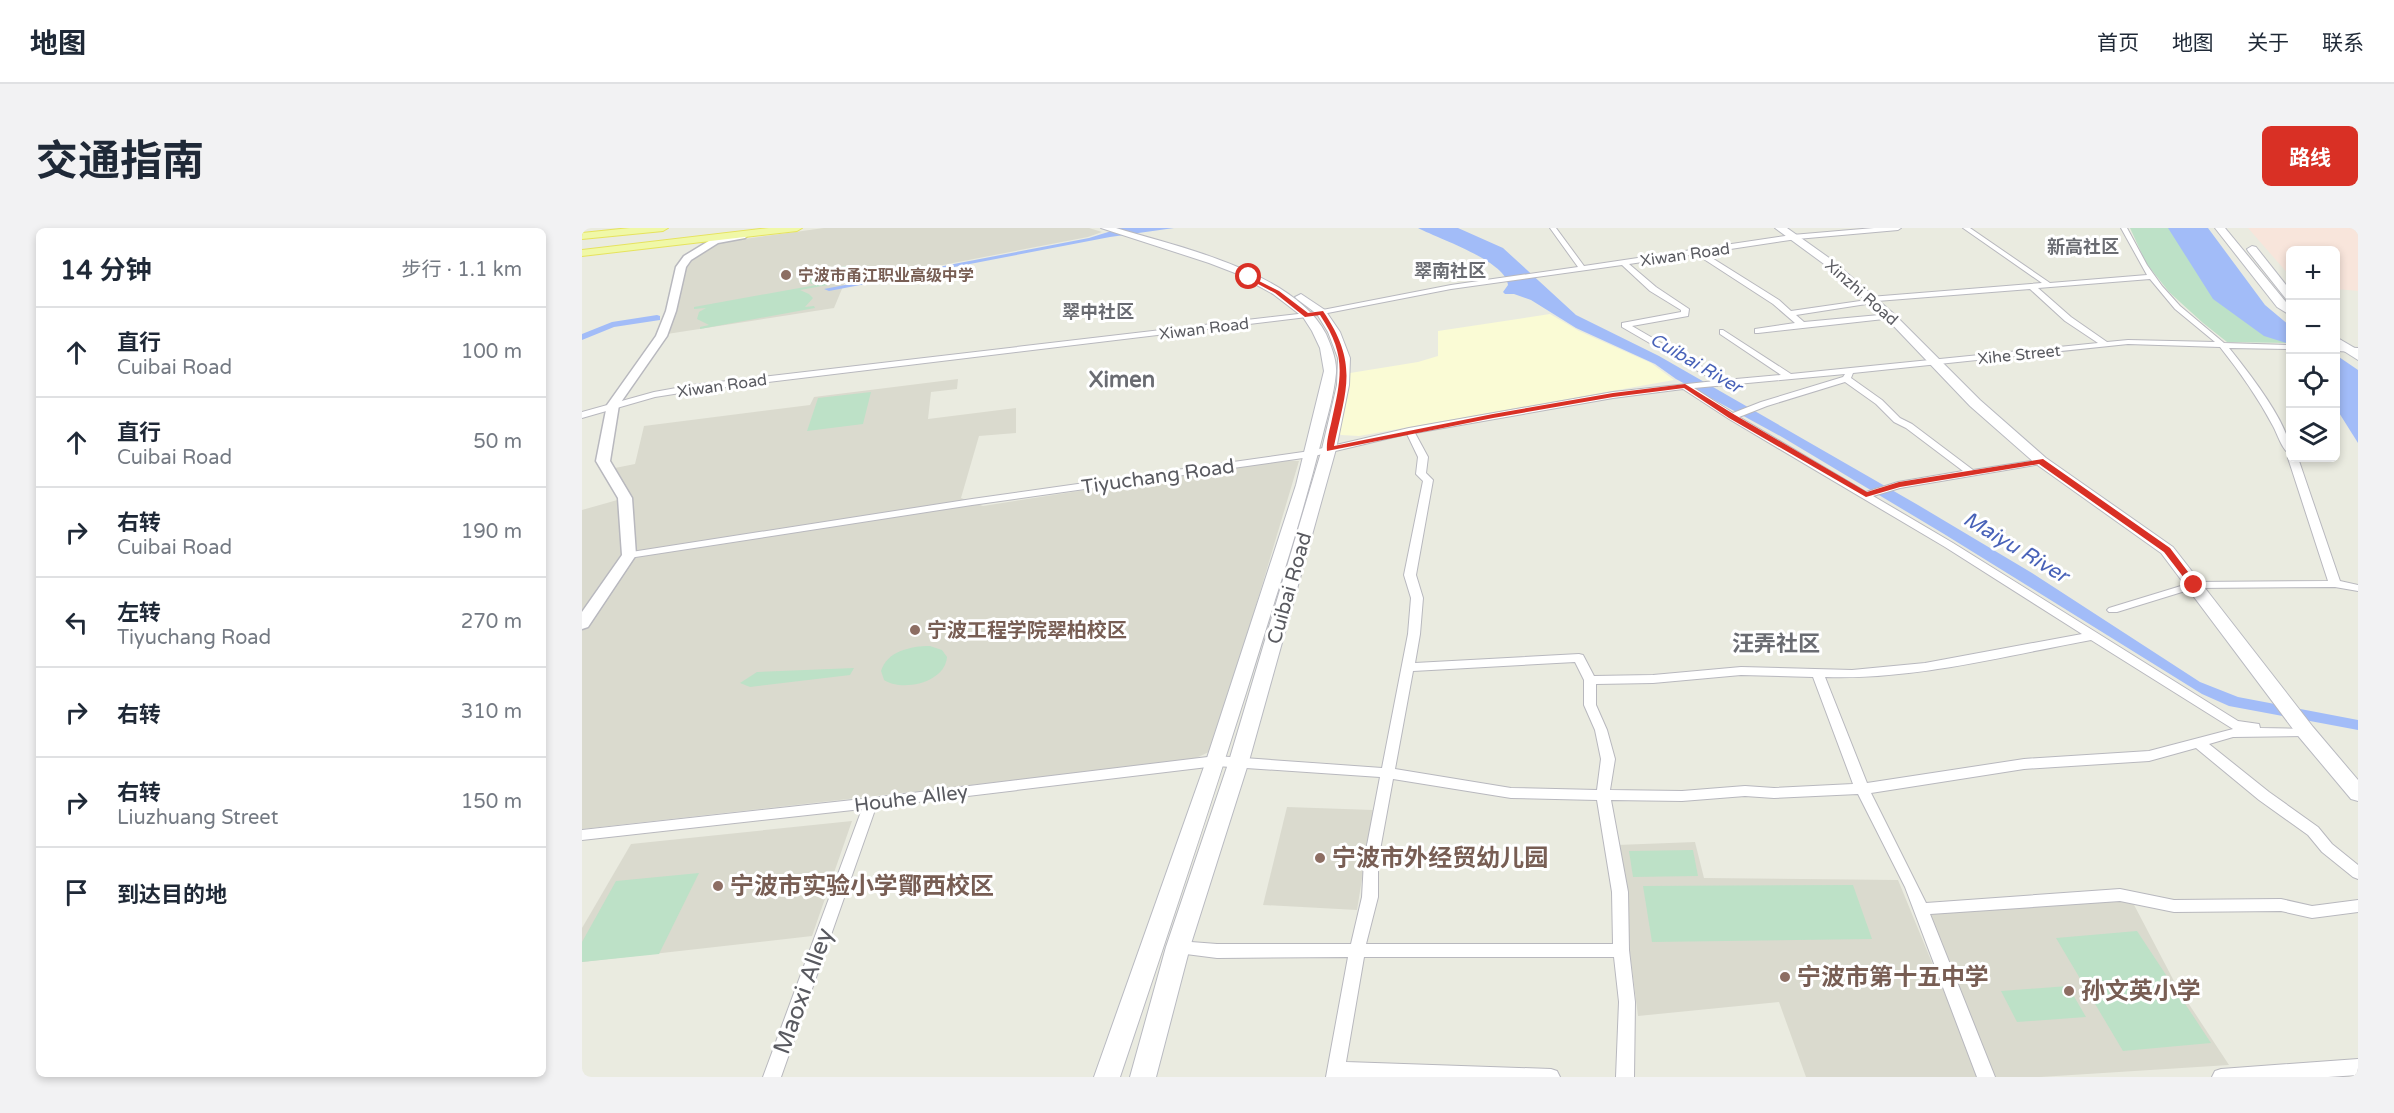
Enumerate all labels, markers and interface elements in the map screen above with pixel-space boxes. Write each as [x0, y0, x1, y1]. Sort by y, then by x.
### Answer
text: 地图 [30, 27, 86, 61]
text: 首页 [2097, 31, 2139, 56]
text: 地图 [2172, 31, 2214, 56]
text: 关于 [2247, 31, 2289, 56]
text: 联系 [2322, 31, 2364, 56]
button: 路线 [2262, 126, 2358, 186]
text: 交通指南 [36, 136, 204, 187]
district label: 新高社区 [2047, 236, 2119, 258]
street label: Xiwan Road [1639, 239, 1731, 271]
map controls [2286, 246, 2340, 462]
button: + [2286, 246, 2340, 300]
text: 14 分钟 [60, 255, 151, 286]
street label: Xinzhi Road [1821, 256, 1902, 330]
text: 步行 · 1.1 km [402, 258, 522, 282]
district label: 翠南社区 [1414, 260, 1486, 282]
route start [1235, 263, 1261, 289]
place label: 宁波市甬江职业高级中学 [798, 266, 974, 286]
marker: 宁波市甬江职业高级中学 [779, 268, 793, 282]
button: − [2286, 300, 2340, 354]
district label: 翠中社区 [1062, 301, 1134, 323]
street label: Xiwan Road [1158, 314, 1250, 344]
water label: Cuibai River [1646, 328, 1748, 399]
text: 直行 [117, 330, 161, 356]
icon: ahead [60, 336, 93, 369]
text: 100 m [461, 340, 522, 364]
street label: Xihe Street [1977, 341, 2062, 369]
button: locate [2286, 354, 2340, 408]
text: Cuibai Road [117, 356, 232, 380]
district label: Ximen [1089, 367, 1155, 393]
street label: Xiwan Road [676, 370, 768, 402]
button: layers [2286, 408, 2340, 462]
text: 直行 [117, 420, 161, 446]
icon: ahead [60, 426, 93, 459]
text: 50 m [473, 430, 522, 454]
text: Cuibai Road [117, 446, 232, 470]
street label: Tiyuchang Road [1080, 454, 1236, 500]
water label: Maiyu River [1959, 506, 2075, 590]
text: 右转 [117, 510, 161, 536]
icon: right [60, 516, 93, 549]
text: 190 m [461, 520, 522, 544]
street label: Cuibai Road [1263, 530, 1317, 647]
text: Cuibai Road [117, 536, 232, 560]
route end [2180, 571, 2206, 597]
text: 左转 [117, 600, 161, 626]
icon: left [60, 606, 93, 639]
text: 270 m [461, 610, 522, 634]
place label: 宁波工程学院翠柏校区 [927, 619, 1127, 643]
marker: 宁波工程学院翠柏校区 [908, 623, 922, 637]
text: Tiyuchang Road [117, 626, 271, 650]
district label: 汪弄社区 [1732, 631, 1820, 657]
icon: right [60, 696, 93, 729]
text: 310 m [461, 700, 522, 724]
text: 右转 [117, 702, 161, 728]
text: 右转 [117, 780, 161, 806]
street label: Houhe Alley [853, 780, 970, 818]
icon: right [60, 786, 93, 819]
text: 150 m [461, 790, 522, 814]
text: Liuzhuang Street [117, 806, 278, 830]
place label: 宁波市外经贸幼儿园 [1332, 844, 1548, 873]
marker: 宁波市外经贸幼儿园 [1313, 851, 1327, 865]
place label: 宁波市实验小学鄮西校区 [730, 872, 994, 901]
icon: arrive [60, 876, 93, 909]
marker: 宁波市实验小学鄮西校区 [711, 879, 725, 893]
text: 到达目的地 [117, 882, 227, 908]
street label: Maoxi Alley [767, 924, 840, 1058]
place label: 宁波市第十五中学 [1797, 963, 1989, 992]
marker: 宁波市第十五中学 [1778, 970, 1792, 984]
place label: 孙文英小学 [2081, 977, 2201, 1006]
marker: 孙文英小学 [2062, 984, 2076, 998]

